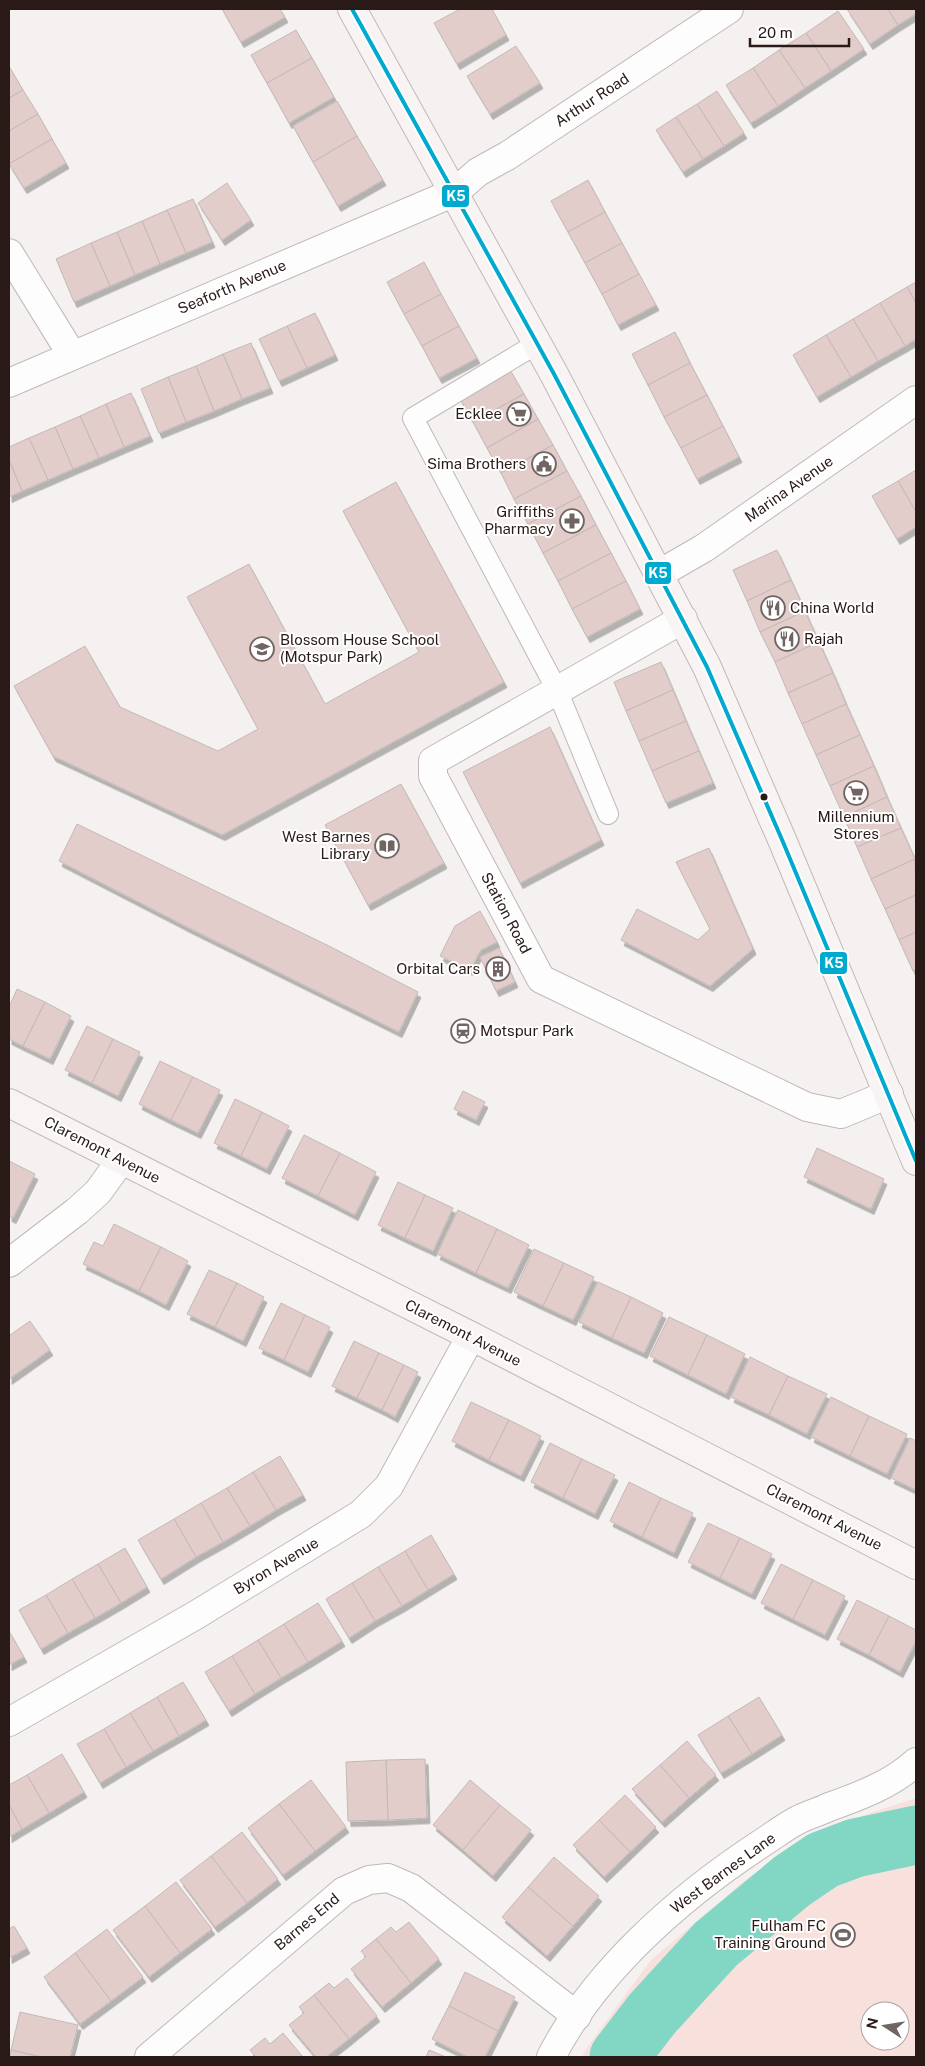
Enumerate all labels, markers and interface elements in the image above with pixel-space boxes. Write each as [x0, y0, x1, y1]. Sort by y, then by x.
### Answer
scale bar [750, 15, 849, 47]
text: 20 m [758, 24, 793, 41]
street label: Arthur Road [552, 69, 632, 130]
line badge: K5 [441, 184, 470, 208]
text: K5 [446, 188, 466, 204]
street label: Seaforth Avenue [175, 256, 289, 317]
supermarket icon: Ecklee [506, 401, 532, 427]
place label: Ecklee [455, 405, 502, 422]
public building icon: Sima Brothers [531, 451, 557, 477]
street label: Marina Avenue [742, 452, 836, 525]
place label: Sima Brothers [427, 455, 526, 472]
place label: Griffiths Pharmacy [484, 503, 554, 537]
pharmacy icon: Griffiths Pharmacy [559, 508, 585, 534]
line badge: K5 [644, 561, 672, 585]
text: K5 [648, 565, 668, 581]
restaurant icon: China World [760, 595, 786, 621]
place label: China World [790, 599, 874, 616]
restaurant icon: Rajah [774, 626, 800, 652]
place label: Rajah [804, 630, 843, 647]
place label: Blossom House School (Motspur Park) [280, 631, 439, 665]
school or university icon: Blossom House School (Motspur Park) [249, 636, 275, 662]
supermarket icon: Millennium Stores [843, 780, 869, 806]
unlabelled marker [759, 792, 769, 802]
place label: Millennium Stores [818, 808, 894, 842]
place label: West Barnes Library [282, 828, 370, 862]
library icon: West Barnes Library [374, 833, 400, 859]
street label: Station Road [478, 869, 535, 956]
line badge: K5 [819, 951, 848, 975]
text: K5 [824, 955, 844, 971]
building icon: Orbital Cars [485, 956, 511, 982]
place label: Orbital Cars [396, 960, 480, 977]
station icon: Motspur Park [450, 1018, 476, 1044]
place label: Motspur Park [480, 1022, 574, 1039]
street label: Claremont Avenue [41, 1113, 163, 1186]
street label: Claremont Avenue [402, 1296, 524, 1369]
street label: Claremont Avenue [763, 1480, 885, 1553]
street label: Byron Avenue [230, 1534, 321, 1598]
street label: West Barnes Lane [667, 1829, 778, 1916]
street label: Barnes End [271, 1890, 342, 1954]
place label: Fulham FC Training Ground [714, 1917, 826, 1951]
sports icon: Fulham FC Training Ground [830, 1922, 856, 1948]
north arrow [860, 2001, 910, 2051]
text: N [863, 2016, 881, 2030]

